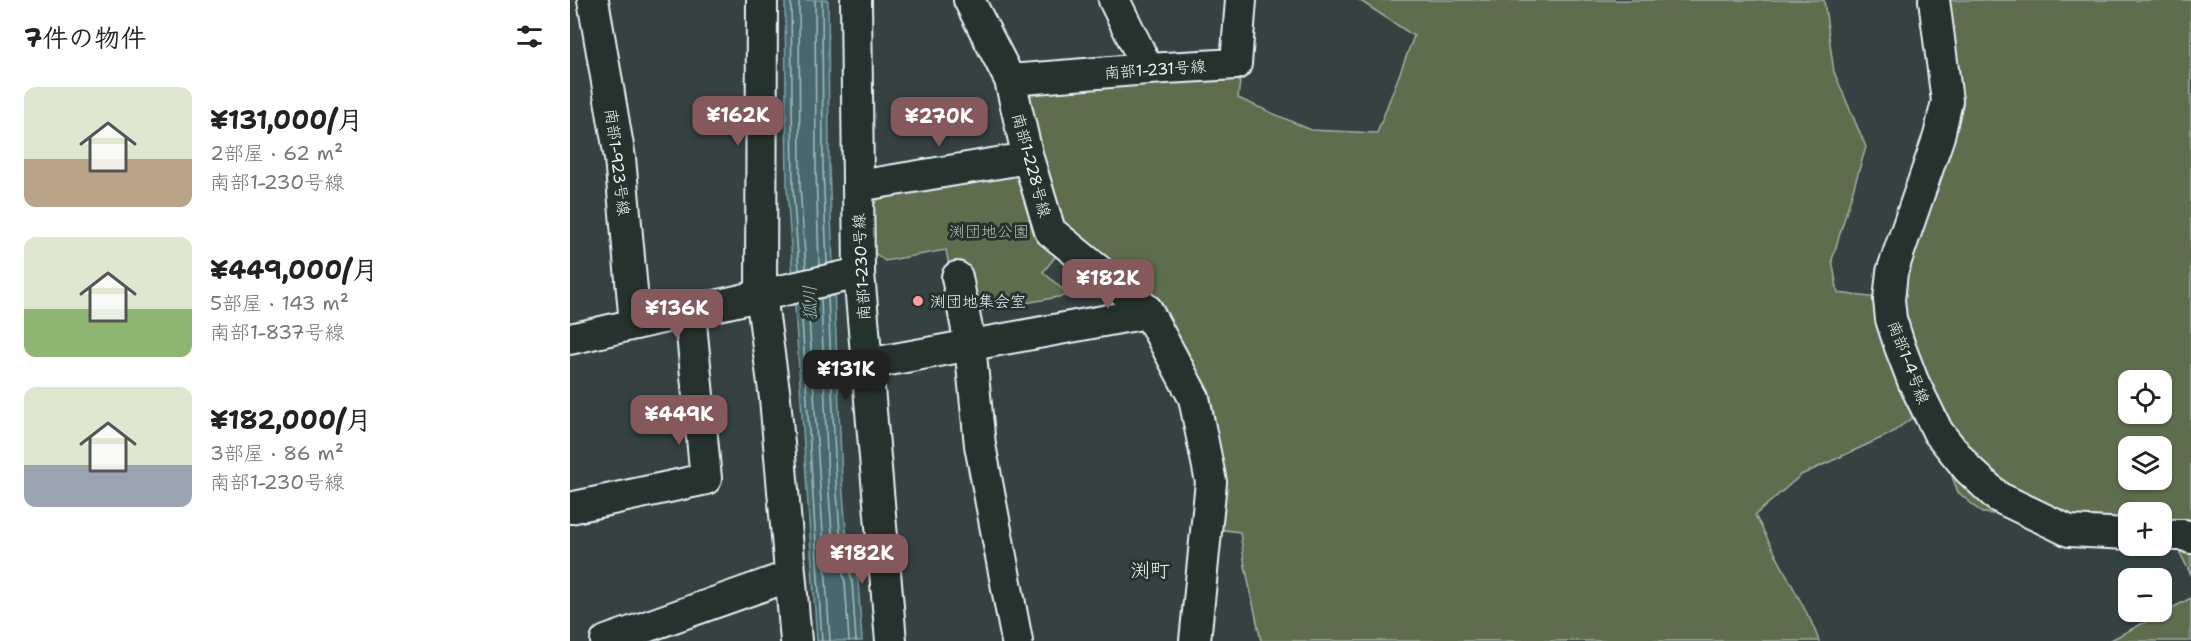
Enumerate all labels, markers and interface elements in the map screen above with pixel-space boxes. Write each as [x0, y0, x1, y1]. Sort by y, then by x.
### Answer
text: 7件の物件 [24, 20, 146, 55]
icon: filters [513, 20, 546, 53]
street label: 南部1-231号線 [1103, 55, 1207, 84]
pin: ¥162K [696, 96, 780, 147]
pin: ¥270K [897, 97, 981, 148]
text: ¥131,000/月 [210, 102, 363, 137]
text: ¥162K [706, 102, 770, 128]
text: ¥270K [905, 103, 973, 129]
street label: 南部1-923号線 [601, 107, 635, 217]
icon: home [72, 111, 144, 183]
street label: 南部1-228号線 [1007, 111, 1056, 220]
text: 2部屋 · 62 m² [210, 140, 343, 166]
text: 南部1-230号線 [210, 169, 344, 195]
street label: 南部1-230号線 [848, 213, 875, 321]
park label: 渕団地公園 [949, 221, 1029, 242]
text: ¥449,000/月 [210, 252, 378, 287]
pin: ¥182K [1066, 259, 1150, 310]
icon: home [72, 261, 144, 333]
text: ¥182K [1076, 265, 1140, 291]
water label: 狐川 [798, 285, 822, 321]
pin: ¥136K [635, 289, 719, 340]
text: 5部屋 · 143 m² [210, 290, 349, 316]
place label: 渕団地集会室 [930, 291, 1026, 312]
marker: 渕団地集会室 [911, 294, 925, 308]
text: ¥136K [645, 295, 709, 321]
street label: 南部1-4号線 [1883, 317, 1934, 407]
text: 南部1-837号線 [210, 319, 345, 345]
pin: ¥131K [804, 350, 888, 401]
text: ¥131K [817, 356, 875, 382]
map controls [2118, 370, 2172, 622]
button: locate [2118, 370, 2172, 424]
pin: ¥449K [637, 395, 721, 446]
text: ¥449K [644, 401, 714, 427]
text: ¥182,000/月 [210, 402, 372, 437]
icon: home [72, 411, 144, 483]
button: layers [2118, 436, 2172, 490]
text: 3部屋 · 86 m² [210, 440, 344, 466]
text: 南部1-230号線 [210, 469, 344, 495]
button: + [2118, 502, 2172, 556]
pin: ¥182K [820, 534, 904, 585]
text: ¥182K [830, 540, 894, 566]
district label: 渕町 [1130, 557, 1170, 583]
button: − [2118, 568, 2172, 622]

